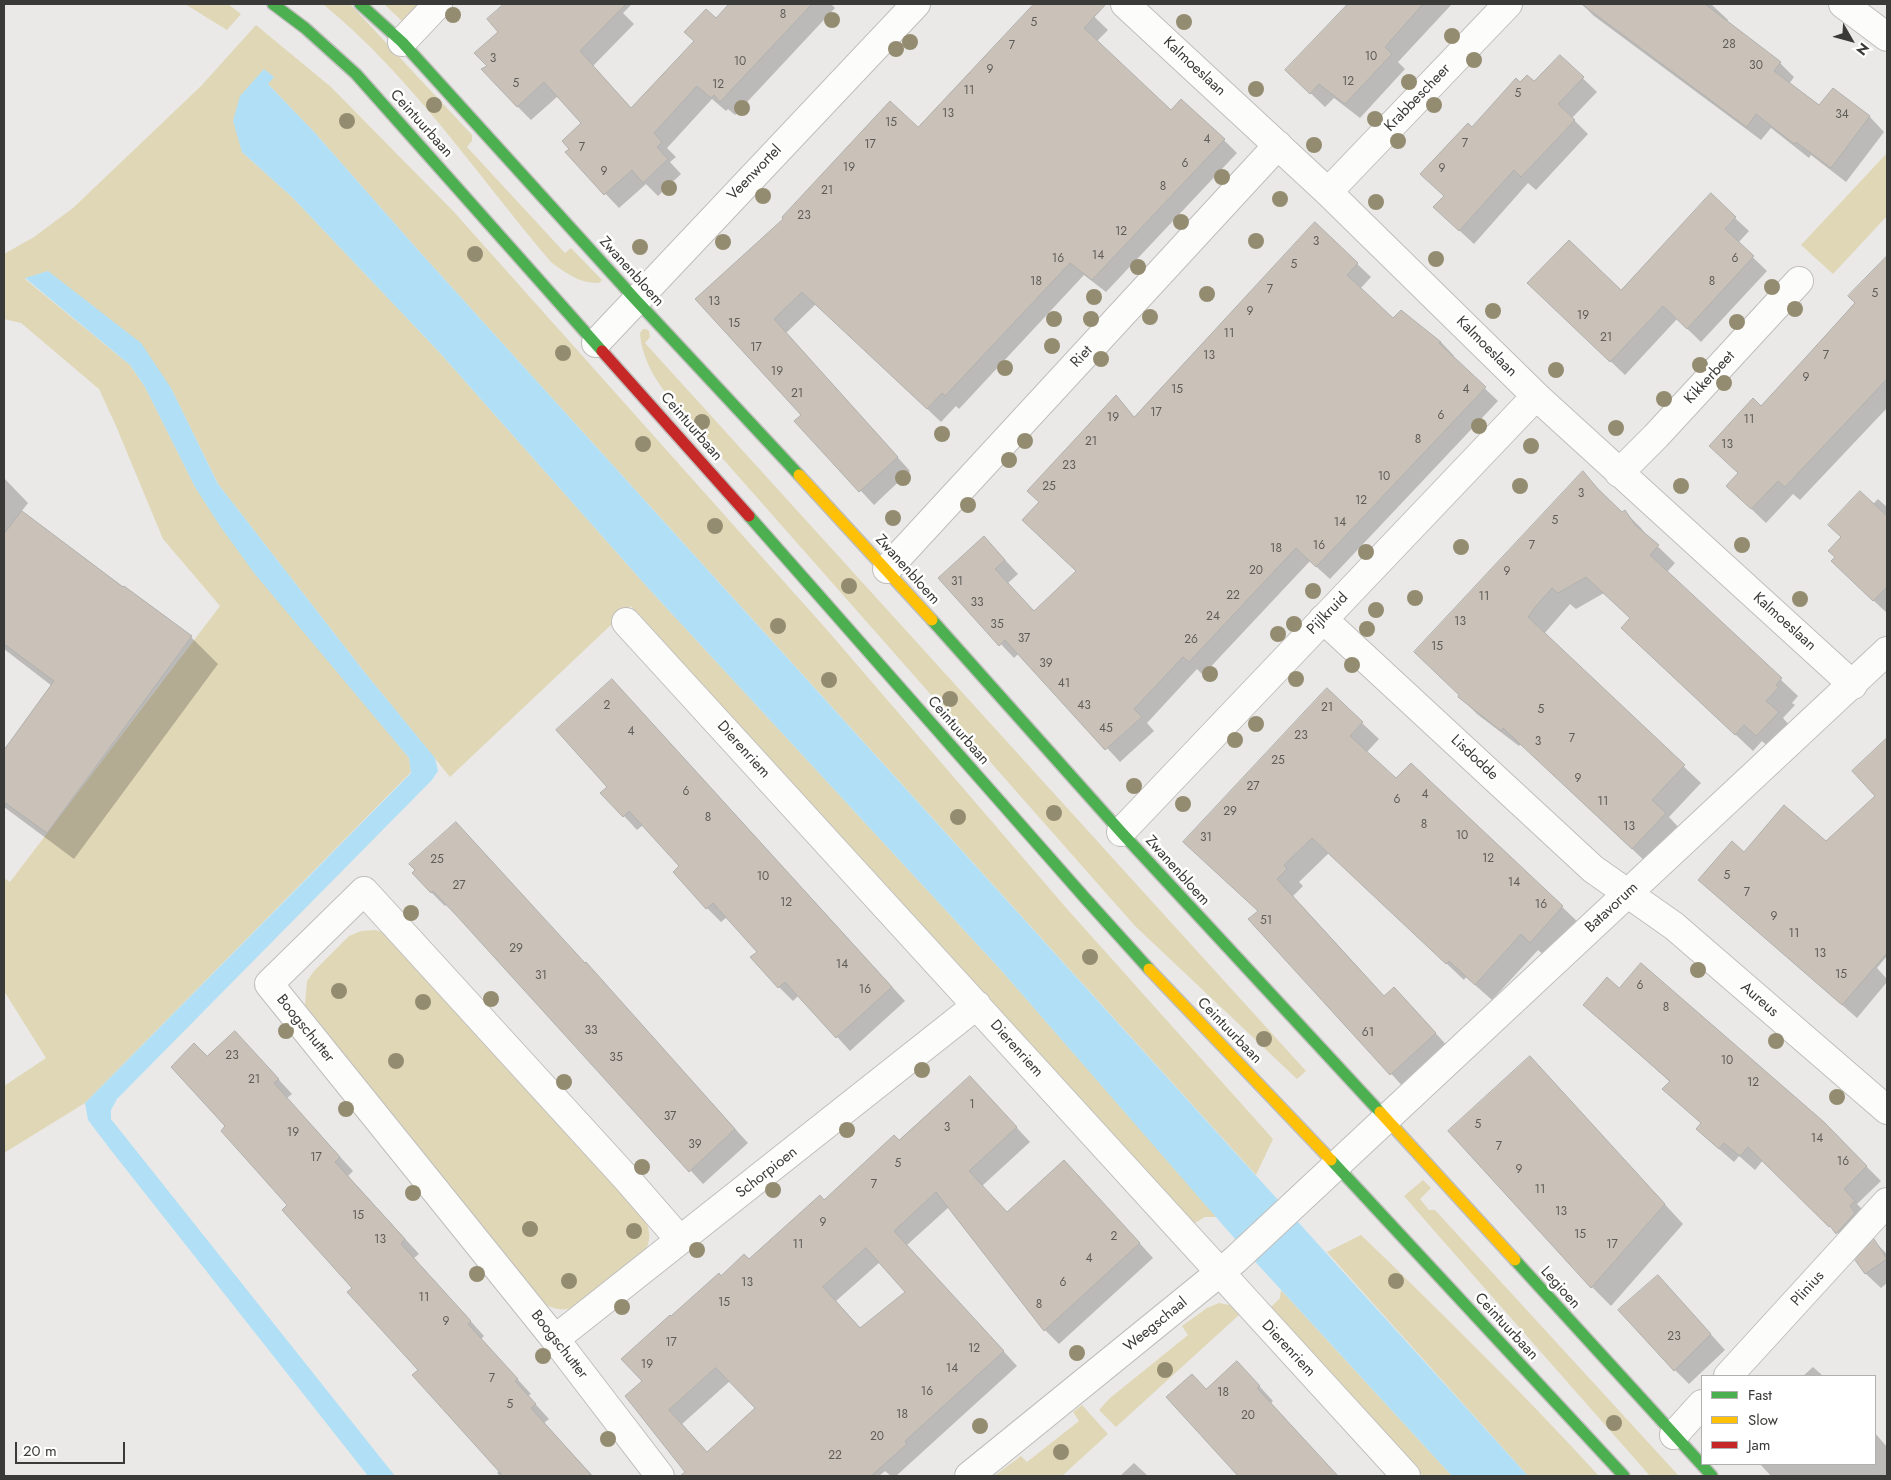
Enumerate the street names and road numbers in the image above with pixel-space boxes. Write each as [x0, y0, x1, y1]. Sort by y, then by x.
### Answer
street label: Kalmoeslaan [1159, 34, 1229, 100]
street label: Krabbescheer [1381, 60, 1455, 136]
street label: Ceintuurbaan [386, 86, 456, 162]
street label: Veenwortel [724, 142, 786, 204]
street label: Zwanenbloem [595, 233, 667, 311]
street label: Kalmoeslaan [1452, 313, 1520, 381]
street label: Riet [1067, 342, 1097, 372]
street label: Kikkerbeet [1681, 348, 1739, 408]
street label: Ceintuurbaan [656, 389, 726, 465]
street label: Zwanenbloem [871, 531, 943, 609]
street label: Pijlkruid [1304, 589, 1352, 639]
street label: Kalmoeslaan [1749, 589, 1819, 655]
street label: Ceintuurbaan [923, 693, 993, 769]
street label: Dierenriem [713, 718, 773, 782]
street label: Lisdodde [1447, 732, 1501, 784]
street label: Zwanenbloem [1141, 832, 1213, 910]
street label: Batavorum [1582, 879, 1642, 937]
street label: Aureus [1736, 979, 1782, 1021]
street label: Boogschutter [272, 991, 338, 1067]
street label: Ceintuurbaan [1193, 994, 1265, 1068]
street label: Dierenriem [986, 1017, 1046, 1081]
street label: Schorpioen [733, 1143, 801, 1203]
street label: Legioen [1536, 1263, 1584, 1313]
street label: Plinius [1788, 1268, 1828, 1310]
street label: Ceintuurbaan [1470, 1290, 1542, 1364]
street label: Weegschaal [1121, 1294, 1191, 1356]
street label: Boogschutter [527, 1307, 591, 1383]
street label: Dierenriem [1257, 1317, 1319, 1381]

